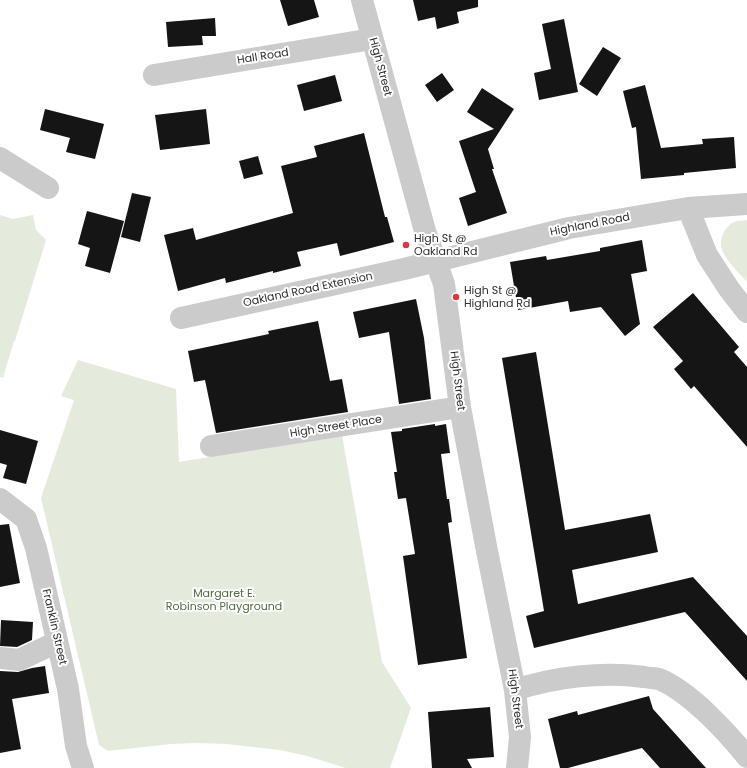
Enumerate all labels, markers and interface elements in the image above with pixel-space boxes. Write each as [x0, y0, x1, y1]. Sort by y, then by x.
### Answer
street label: High Street [366, 36, 394, 98]
street label: Hall Road [236, 46, 290, 68]
street label: Highland Road [549, 211, 631, 239]
place label: High St @ Oakland Rd [414, 232, 477, 258]
marker: High St @ Oakland Rd [401, 240, 411, 250]
street label: Oakland Road Extension [242, 270, 374, 310]
place label: High St @ Highland Rd [464, 284, 530, 310]
marker: High St @ Highland Rd [451, 292, 461, 302]
street label: High Street [447, 350, 467, 412]
street label: High Street Place [289, 413, 383, 441]
park label: Margaret E. Robinson Playground [166, 587, 282, 613]
street label: Franklin Street [39, 588, 69, 666]
street label: High Street [505, 668, 525, 730]

